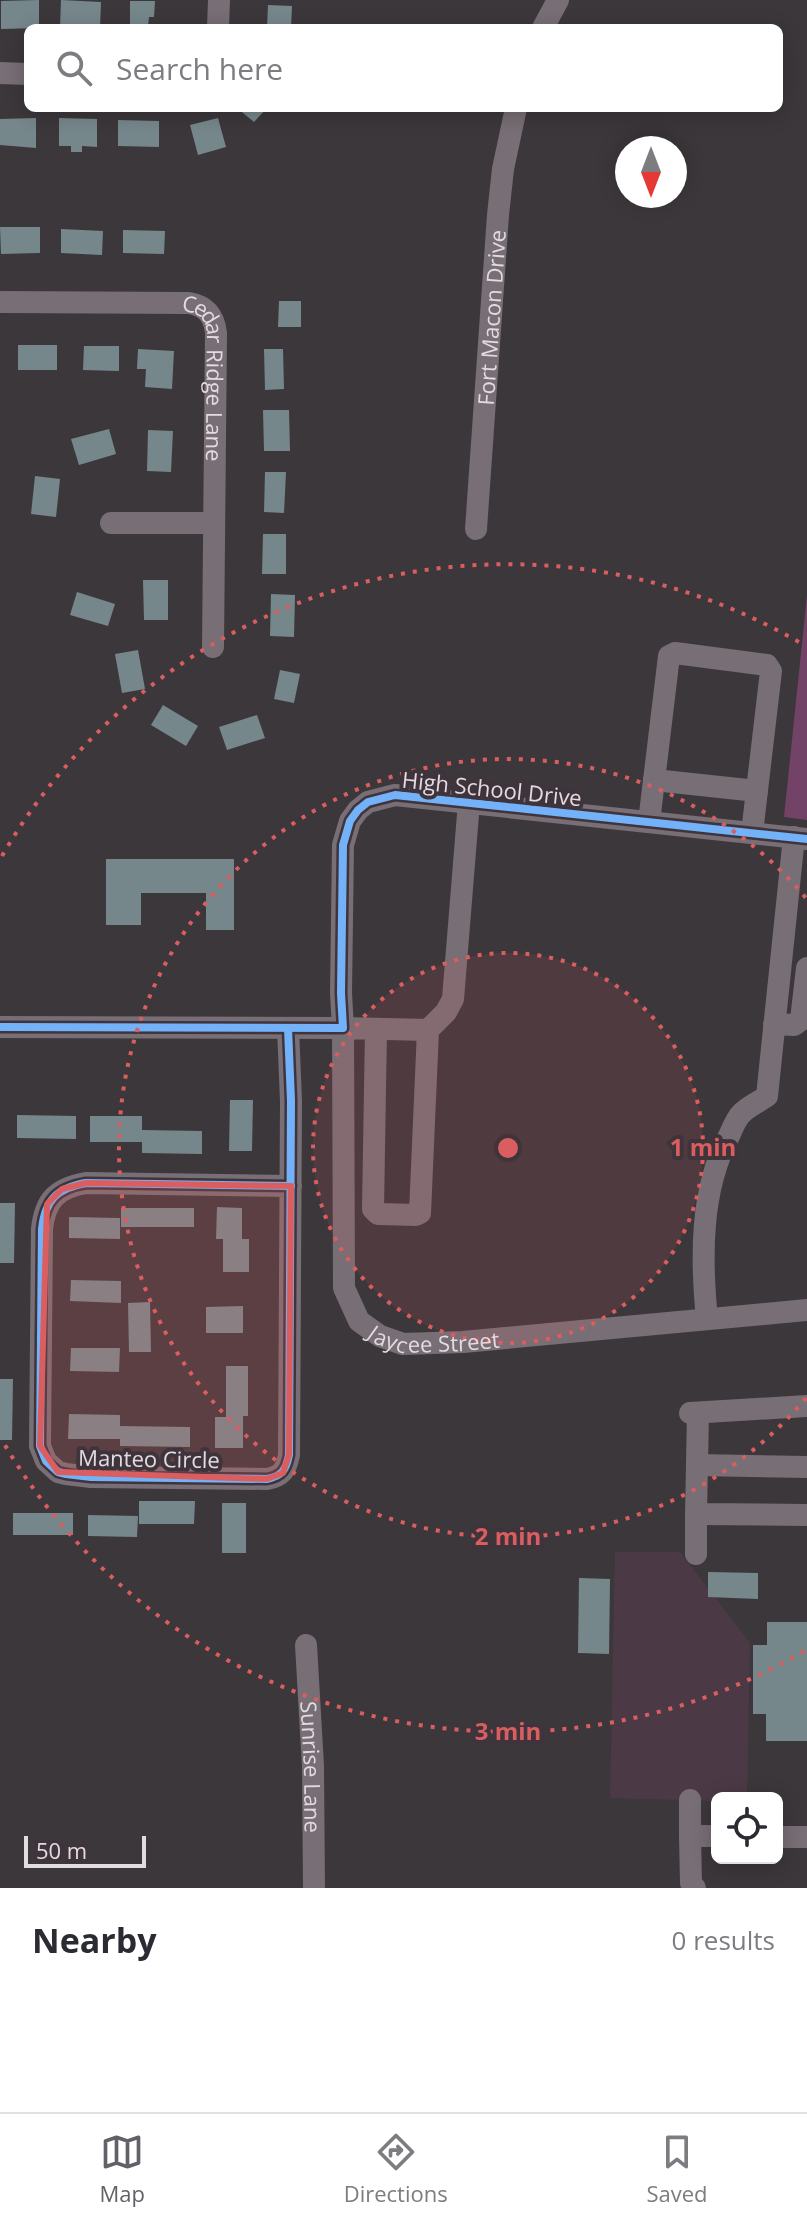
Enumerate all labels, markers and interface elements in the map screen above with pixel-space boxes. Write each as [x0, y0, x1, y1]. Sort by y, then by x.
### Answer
search box [24, 24, 783, 112]
icon: search [52, 46, 96, 90]
text: Search here [116, 48, 283, 89]
north arrow [615, 136, 687, 208]
street label: Fort Macon Drive [470, 229, 512, 406]
street label: Cedar Ridge Lane [180, 287, 231, 461]
street label: High School Drive [401, 764, 583, 812]
text: 1 min [670, 1130, 736, 1163]
centre of rings [494, 1134, 522, 1162]
street label: Jaycee Street [361, 1316, 501, 1360]
street label: Manteo Circle [78, 1442, 220, 1474]
text: 2 min [475, 1519, 541, 1552]
street label: Sunrise Lane [294, 1700, 329, 1833]
text: 3 min [475, 1714, 541, 1747]
map controls [711, 1792, 783, 1864]
button: locate [711, 1792, 783, 1864]
scale bar [24, 1832, 146, 1868]
text: 50 m [36, 1835, 87, 1865]
text: Nearby [32, 1917, 157, 1963]
text: 0 results [672, 1922, 775, 1958]
tab: Map [99, 2130, 145, 2208]
tab: Directions [344, 2130, 448, 2208]
tab: Saved [646, 2130, 708, 2208]

